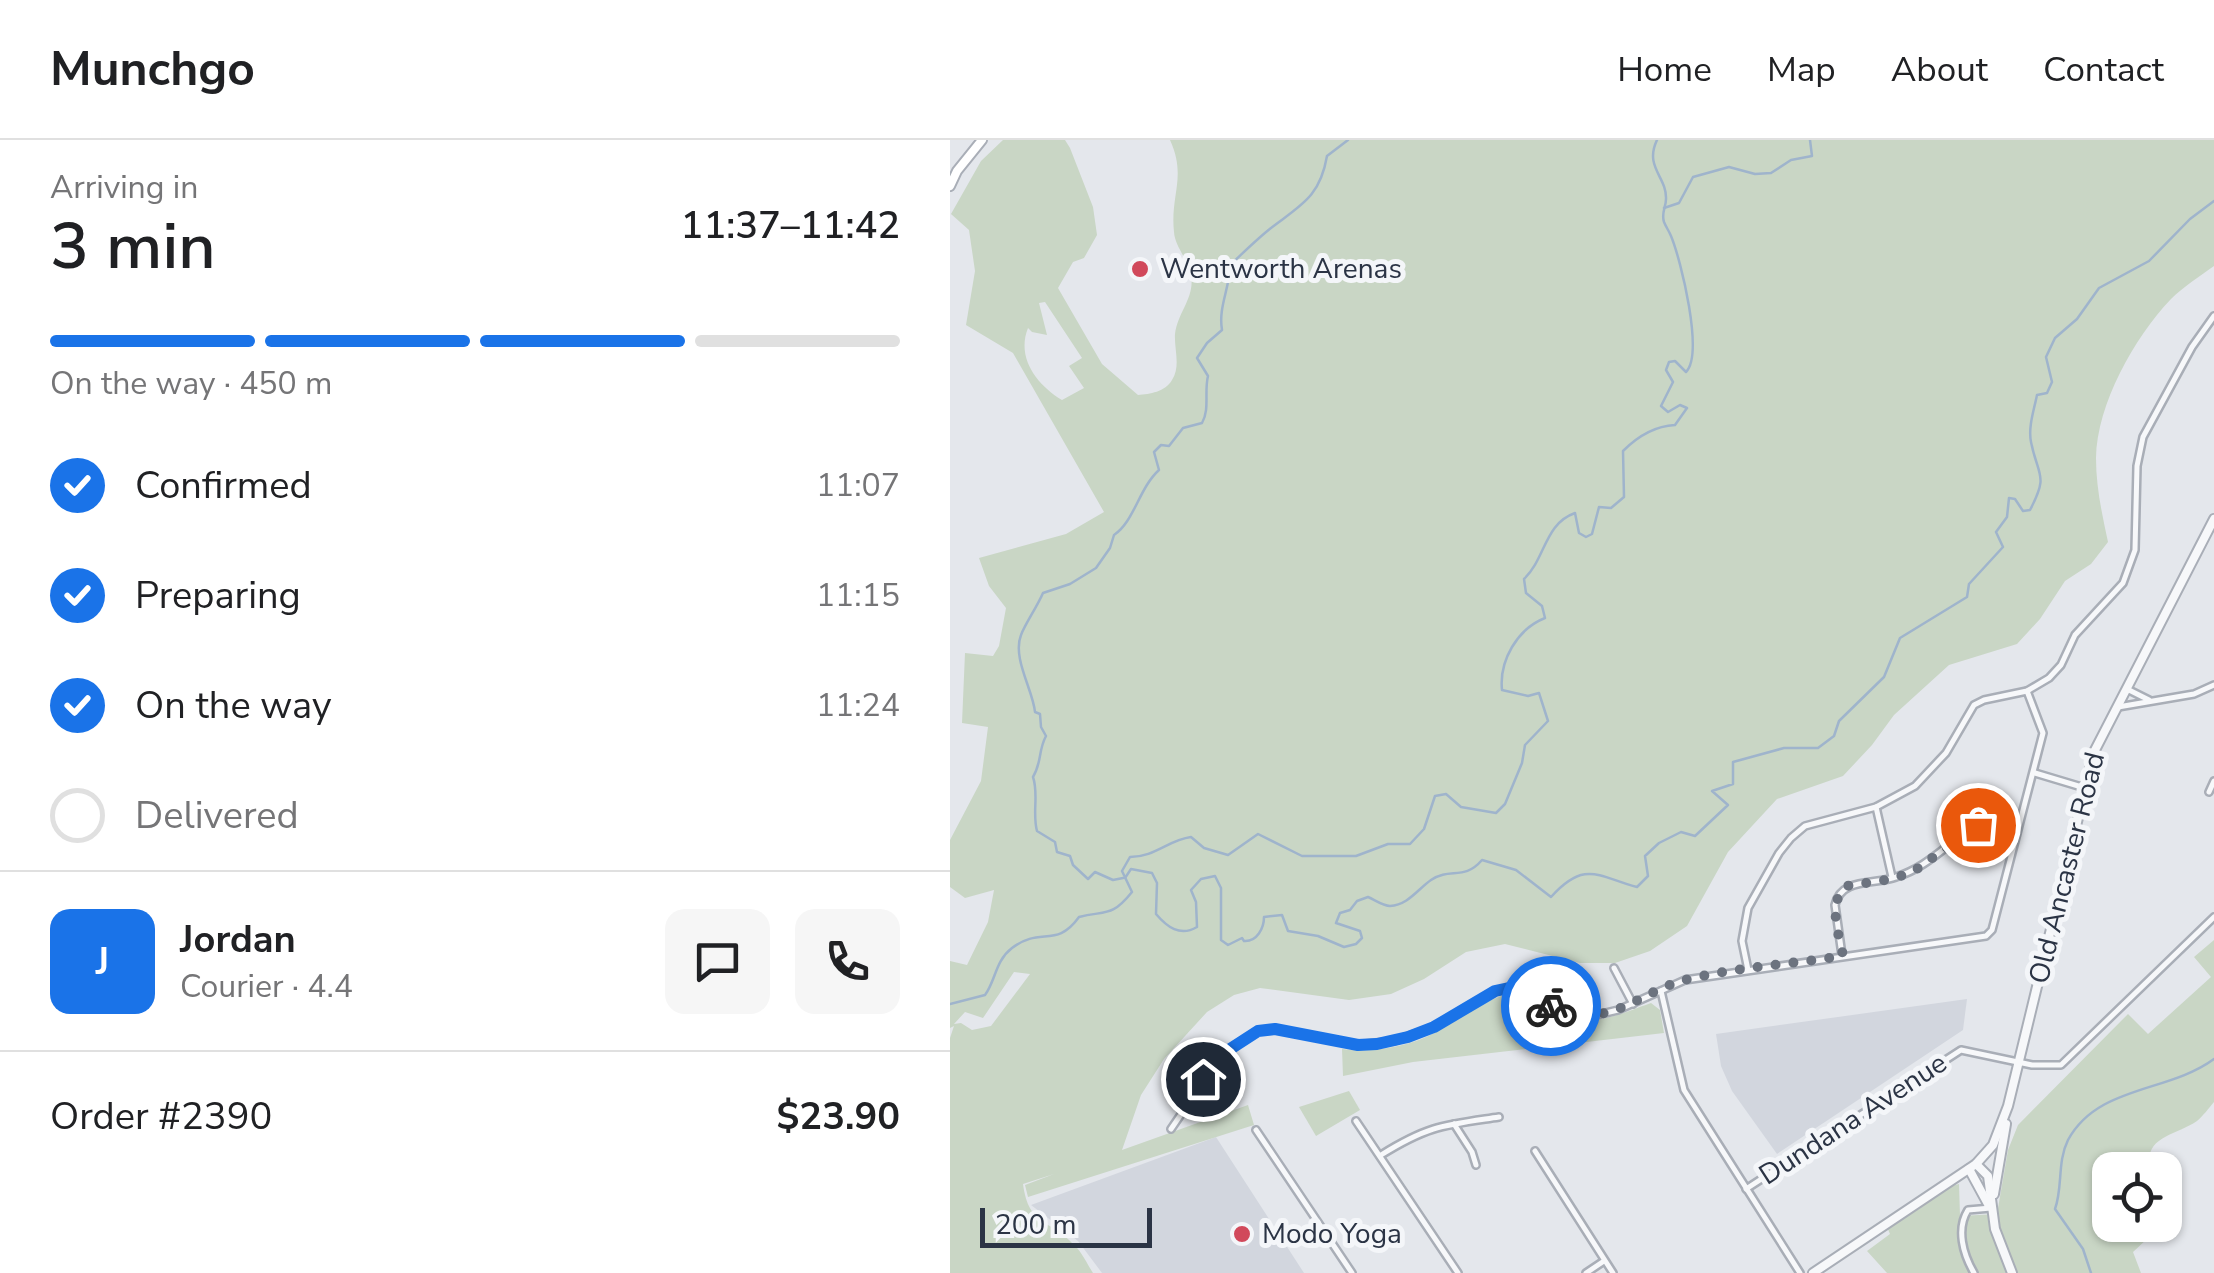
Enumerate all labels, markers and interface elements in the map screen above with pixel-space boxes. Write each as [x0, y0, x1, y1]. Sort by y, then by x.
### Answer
text: Munchgo [50, 36, 255, 102]
text: Home [1617, 46, 1712, 93]
text: Map [1767, 46, 1836, 93]
text: About [1891, 46, 1988, 93]
text: Contact [2043, 46, 2164, 93]
text: Arriving in [50, 166, 198, 209]
text: 11:37–11:42 [681, 200, 900, 251]
text: 3 min [50, 202, 216, 291]
place label: Wentworth Arenas [1160, 250, 1402, 288]
marker: Wentworth Arenas [1129, 258, 1151, 280]
text: On the way · 450 m [50, 362, 332, 405]
icon: check [50, 458, 105, 513]
text: Confirmed [135, 460, 312, 511]
text: 11:07 [816, 464, 900, 507]
icon: check [50, 568, 105, 623]
text: Preparing [135, 570, 301, 621]
text: 11:15 [816, 574, 900, 617]
icon: check [50, 678, 105, 733]
text: On the way [135, 680, 331, 731]
text: 11:24 [816, 684, 900, 727]
street label: Old Ancaster Road [2020, 748, 2114, 988]
pin [1936, 783, 2021, 868]
text: Delivered [135, 790, 299, 841]
icon: bag [1951, 798, 2006, 853]
button: chat [665, 909, 770, 1014]
button: phone [795, 909, 900, 1014]
text: Jordan [180, 914, 296, 965]
text: J [96, 936, 109, 987]
courier [1501, 956, 1601, 1056]
text: Courier · 4.4 [180, 965, 353, 1008]
icon: bike [1524, 979, 1579, 1034]
pin [1161, 1037, 1246, 1122]
street label: Dundana Avenue [1752, 1044, 1954, 1194]
icon: home [1176, 1052, 1231, 1107]
text: Order #2390 [50, 1091, 272, 1142]
text: $23.90 [777, 1091, 900, 1142]
map controls [2092, 1152, 2182, 1242]
button: locate [2092, 1152, 2182, 1242]
scale bar [980, 1203, 1152, 1248]
text: 200 m [995, 1206, 1077, 1244]
place label: Modo Yoga [1262, 1215, 1402, 1253]
marker: Modo Yoga [1231, 1223, 1253, 1245]

